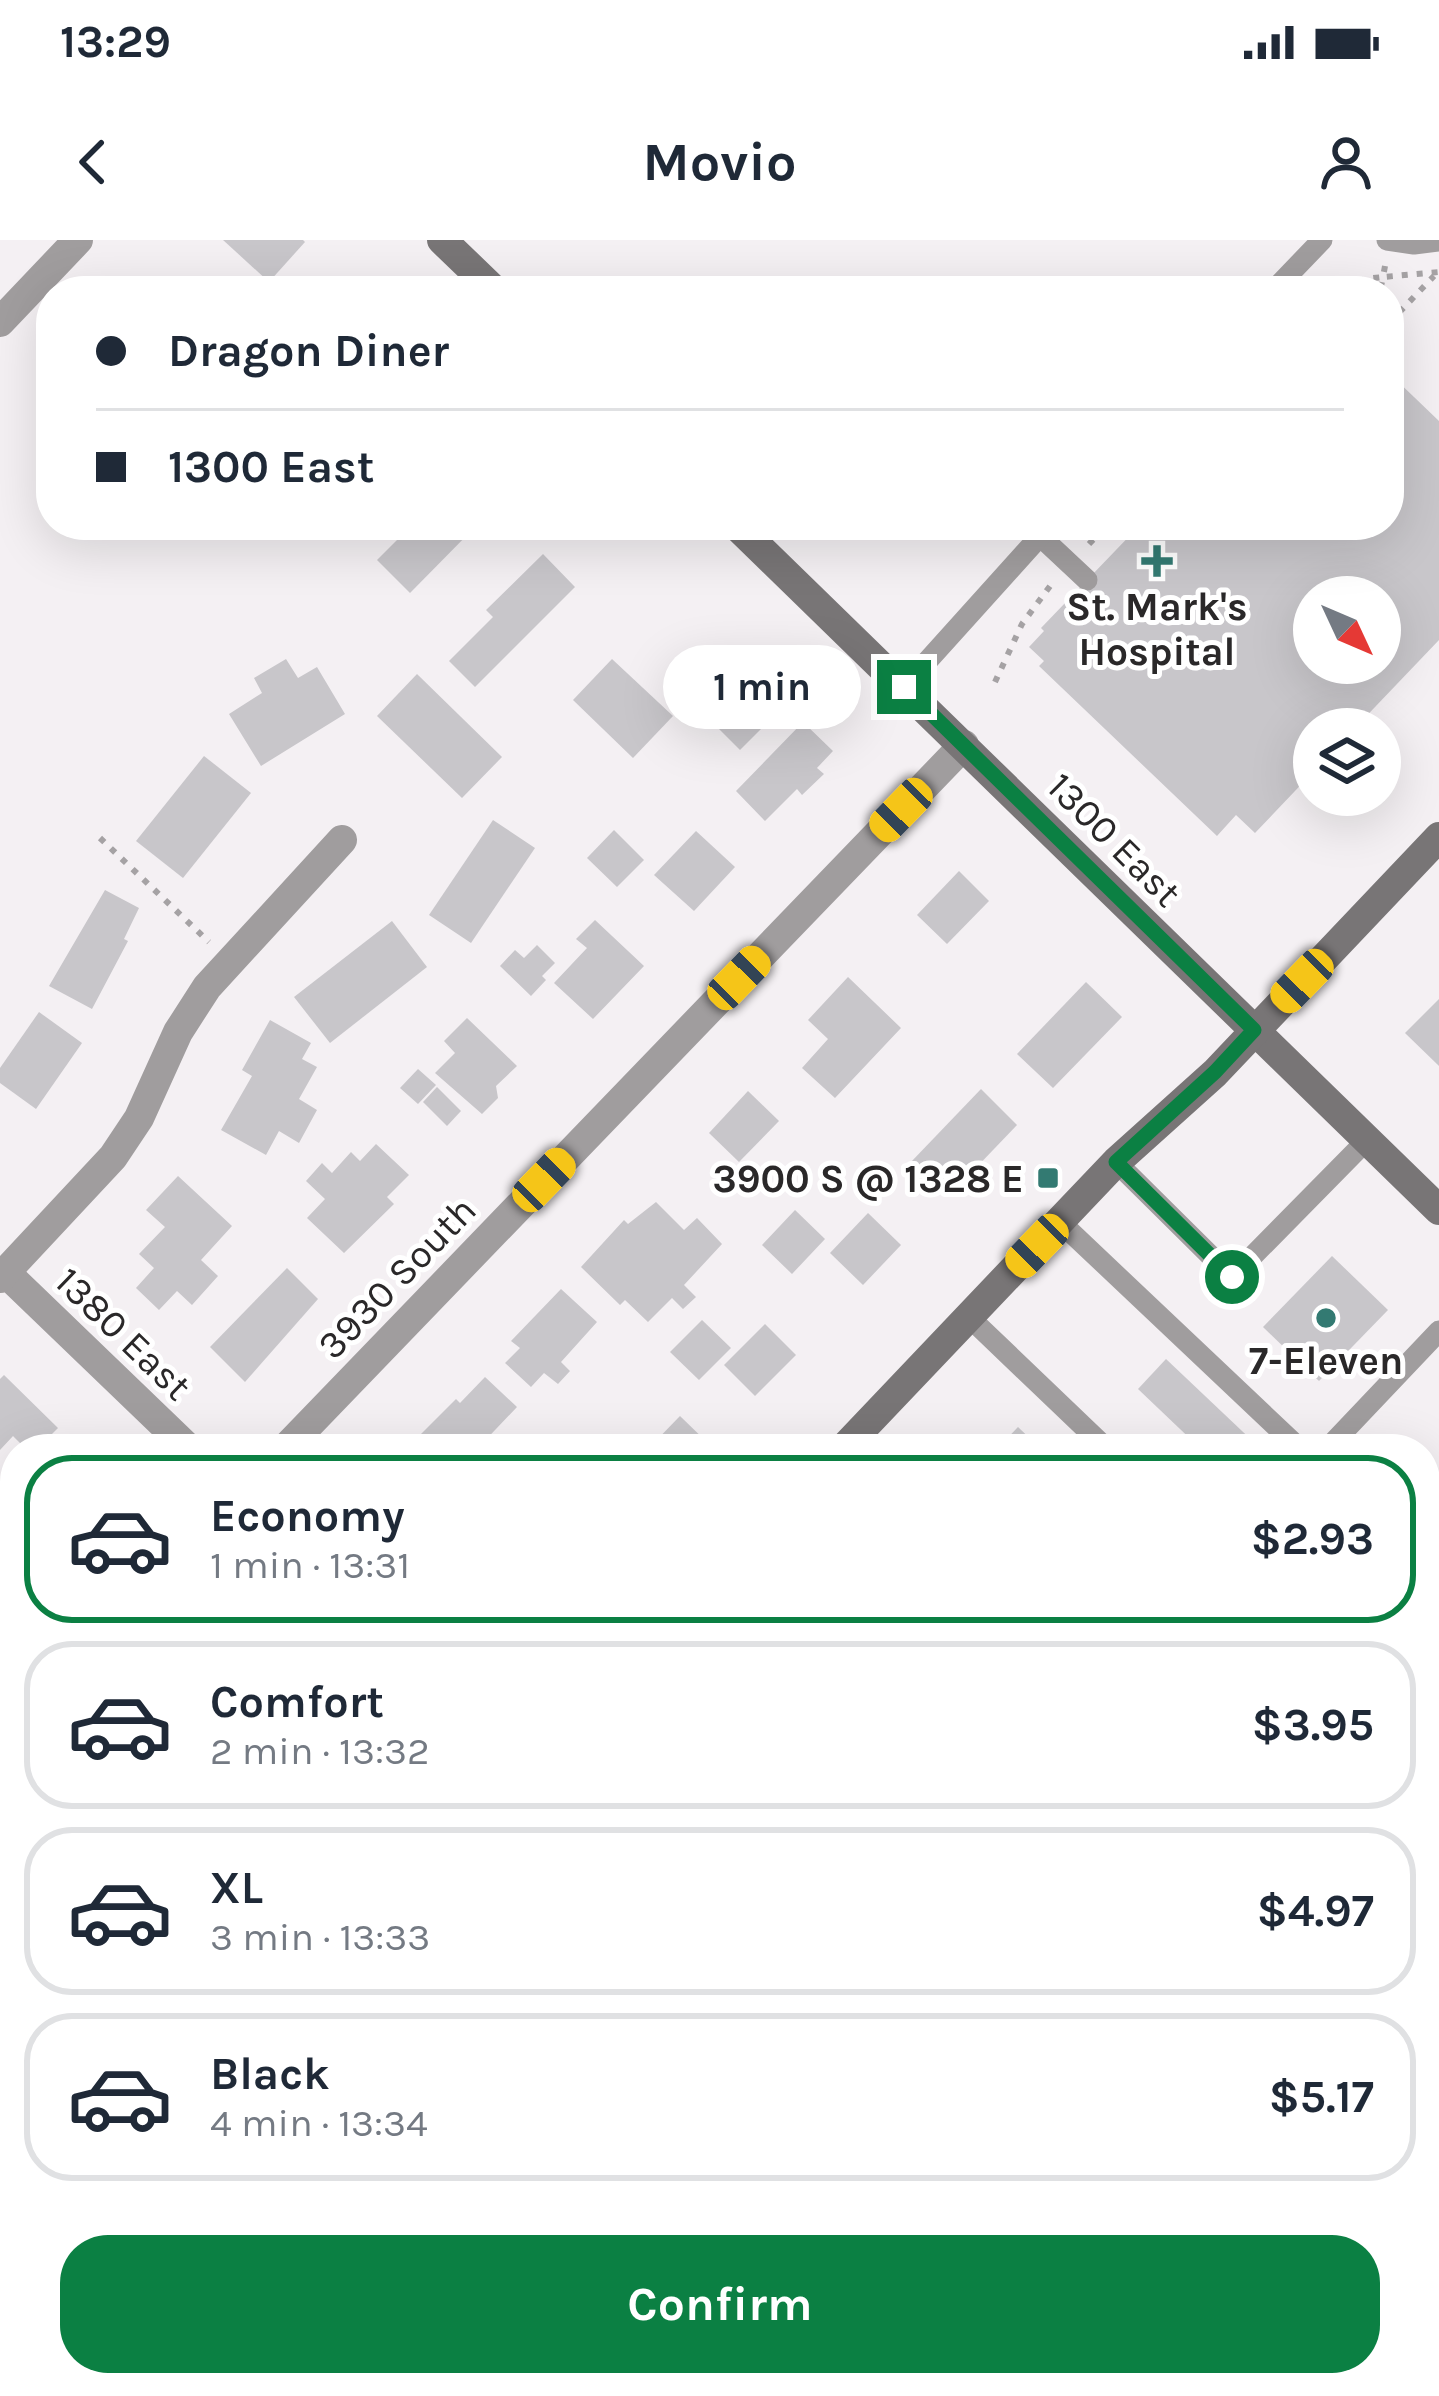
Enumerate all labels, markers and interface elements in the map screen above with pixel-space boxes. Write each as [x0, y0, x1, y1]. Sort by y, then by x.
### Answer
text: 13:29 [60, 16, 171, 68]
icon: back [60, 129, 126, 195]
icon: person [1313, 129, 1379, 195]
text: Movio [642, 130, 797, 194]
text: Dragon Diner [168, 325, 449, 377]
text: 1300 East [168, 441, 375, 493]
marker: St. Mark's Hospital [1141, 545, 1173, 577]
north arrow [1293, 576, 1401, 684]
map controls [1293, 576, 1401, 816]
place label: St. Mark's Hospital [1066, 584, 1248, 675]
callout: 1 min [664, 645, 862, 729]
route end [877, 660, 931, 714]
text: 1 min [713, 664, 811, 710]
button: layers [1293, 708, 1401, 816]
street label: 1300 East [1038, 763, 1191, 916]
car [863, 772, 939, 848]
car [701, 940, 777, 1016]
car [1264, 943, 1340, 1019]
car [506, 1142, 582, 1218]
place label: 3900 S @ 1328 E [712, 1156, 1024, 1202]
marker: 3900 S @ 1328 E [1035, 1165, 1061, 1191]
street label: 3930 South [308, 1187, 485, 1368]
car [999, 1208, 1075, 1284]
route start [1205, 1250, 1259, 1304]
street label: 1380 East [46, 1258, 201, 1410]
marker: 7-Eleven [1313, 1305, 1339, 1331]
place label: 7-Eleven [1249, 1338, 1403, 1384]
icon: car [66, 1485, 174, 1593]
text: Economy [210, 1490, 405, 1542]
text: $2.93 [1251, 1513, 1374, 1565]
text: 1 min · 13:31 [210, 1542, 410, 1588]
icon: car [66, 1671, 174, 1779]
text: Comfort [210, 1676, 384, 1728]
text: $3.95 [1252, 1699, 1374, 1751]
text: 2 min · 13:32 [210, 1728, 430, 1774]
icon: car [66, 1857, 174, 1965]
text: XL [210, 1862, 263, 1914]
text: $4.97 [1257, 1885, 1374, 1937]
text: 3 min · 13:33 [210, 1914, 430, 1960]
icon: car [66, 2043, 174, 2151]
text: Black [210, 2048, 330, 2100]
text: $5.17 [1269, 2071, 1374, 2123]
text: 4 min · 13:34 [210, 2100, 428, 2146]
button: Confirm [60, 2235, 1380, 2373]

